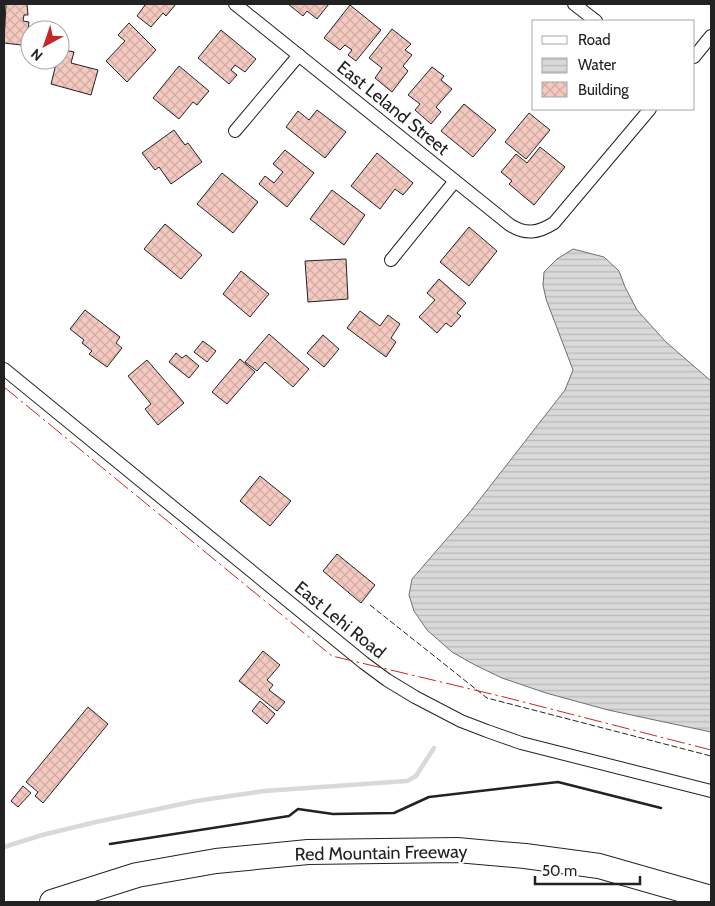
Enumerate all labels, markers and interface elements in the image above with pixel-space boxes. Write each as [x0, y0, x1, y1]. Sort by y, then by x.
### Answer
north arrow [20, 20, 70, 70]
legend [532, 20, 695, 110]
text: Road [578, 31, 611, 49]
text: N [27, 45, 46, 65]
street label: East Leland Street [333, 56, 453, 160]
text: Water [578, 56, 616, 74]
text: Building [578, 81, 629, 99]
street label: East Lehi Road [290, 577, 390, 663]
street label: Red Mountain Freeway [294, 840, 468, 866]
scale bar [535, 854, 640, 886]
text: 50 m [542, 862, 577, 880]

